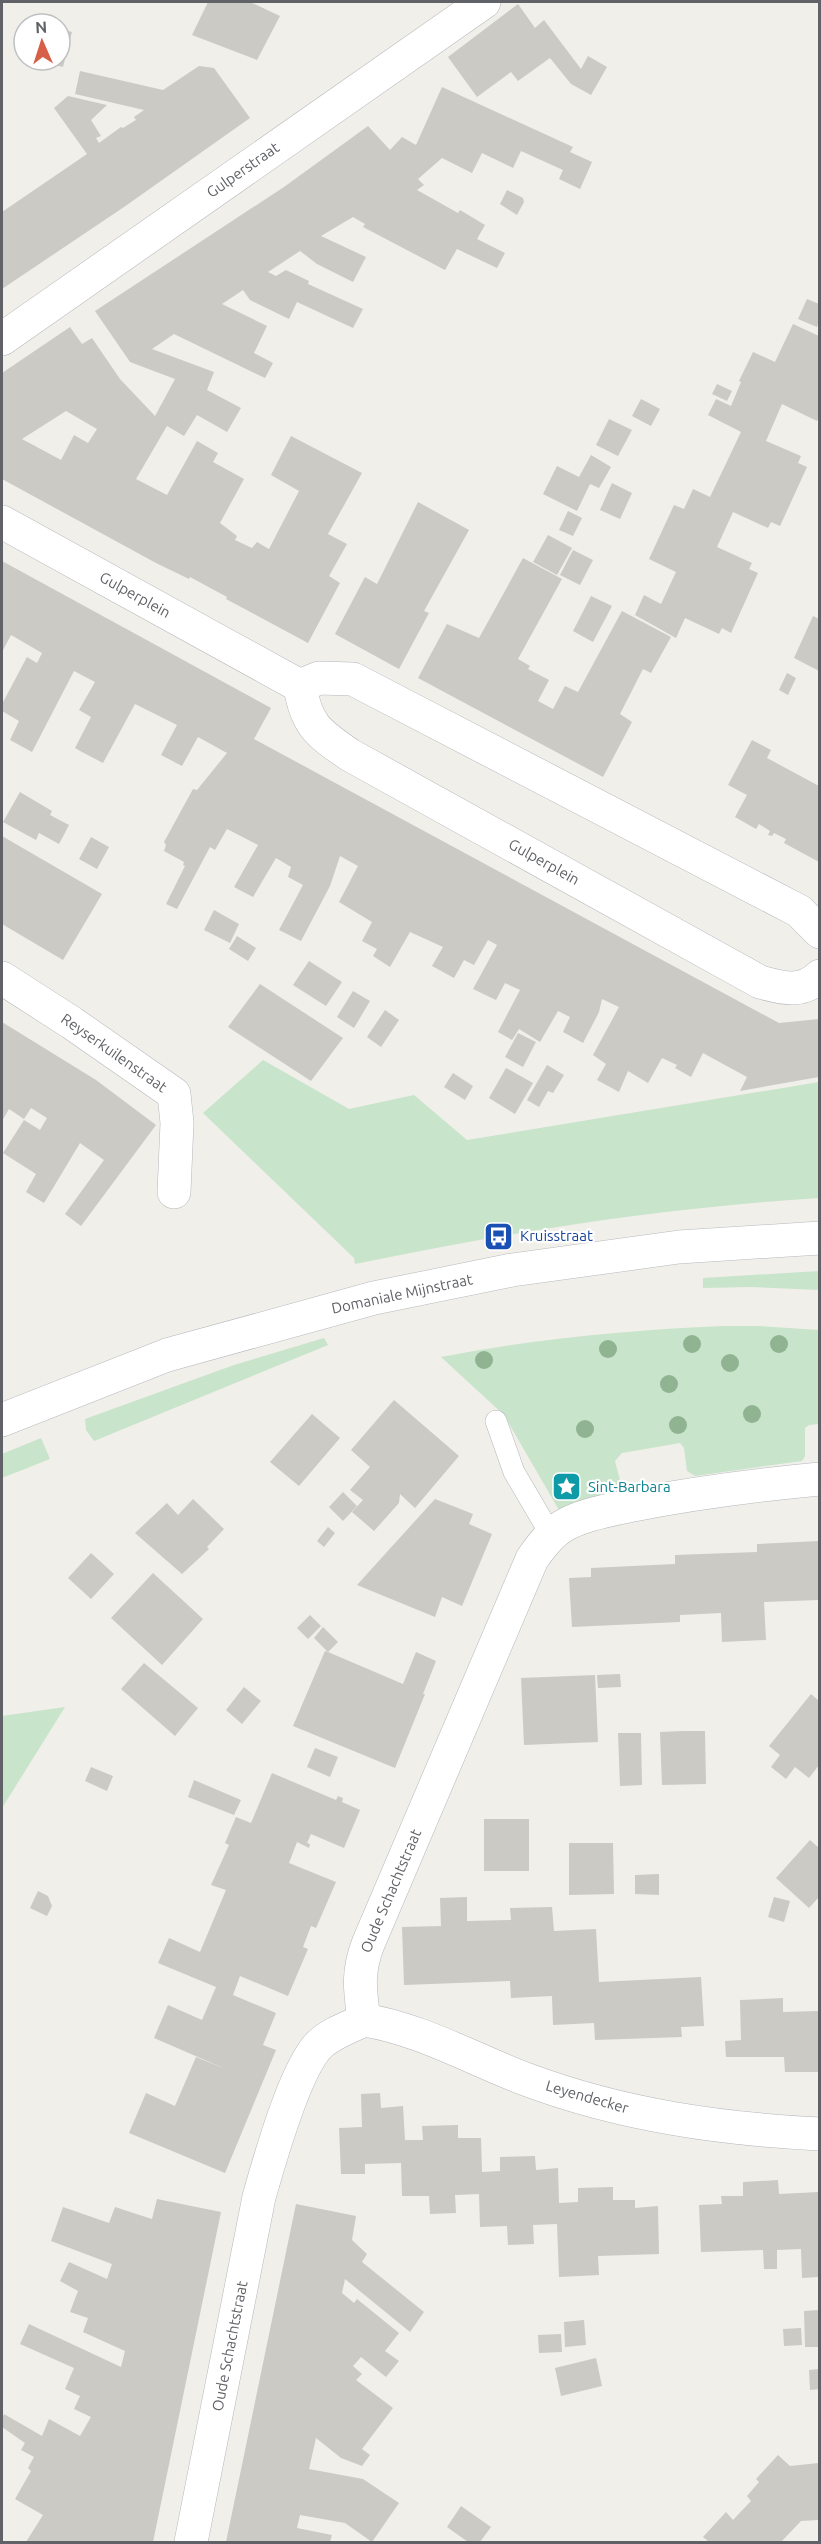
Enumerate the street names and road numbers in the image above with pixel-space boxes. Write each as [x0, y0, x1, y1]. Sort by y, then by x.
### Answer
street label: Gulperstraat [203, 138, 282, 201]
street label: Gulperplein [97, 568, 174, 621]
street label: Gulperplein [506, 835, 583, 888]
street label: Reyserkuilenstraat [58, 1010, 171, 1096]
street label: Domaniale Mijnstraat [330, 1270, 474, 1317]
street label: Oude Schachtstraat [357, 1826, 424, 1955]
street label: Leyendecker [544, 2077, 631, 2117]
street label: Oude Schachtstraat [209, 2279, 251, 2413]

